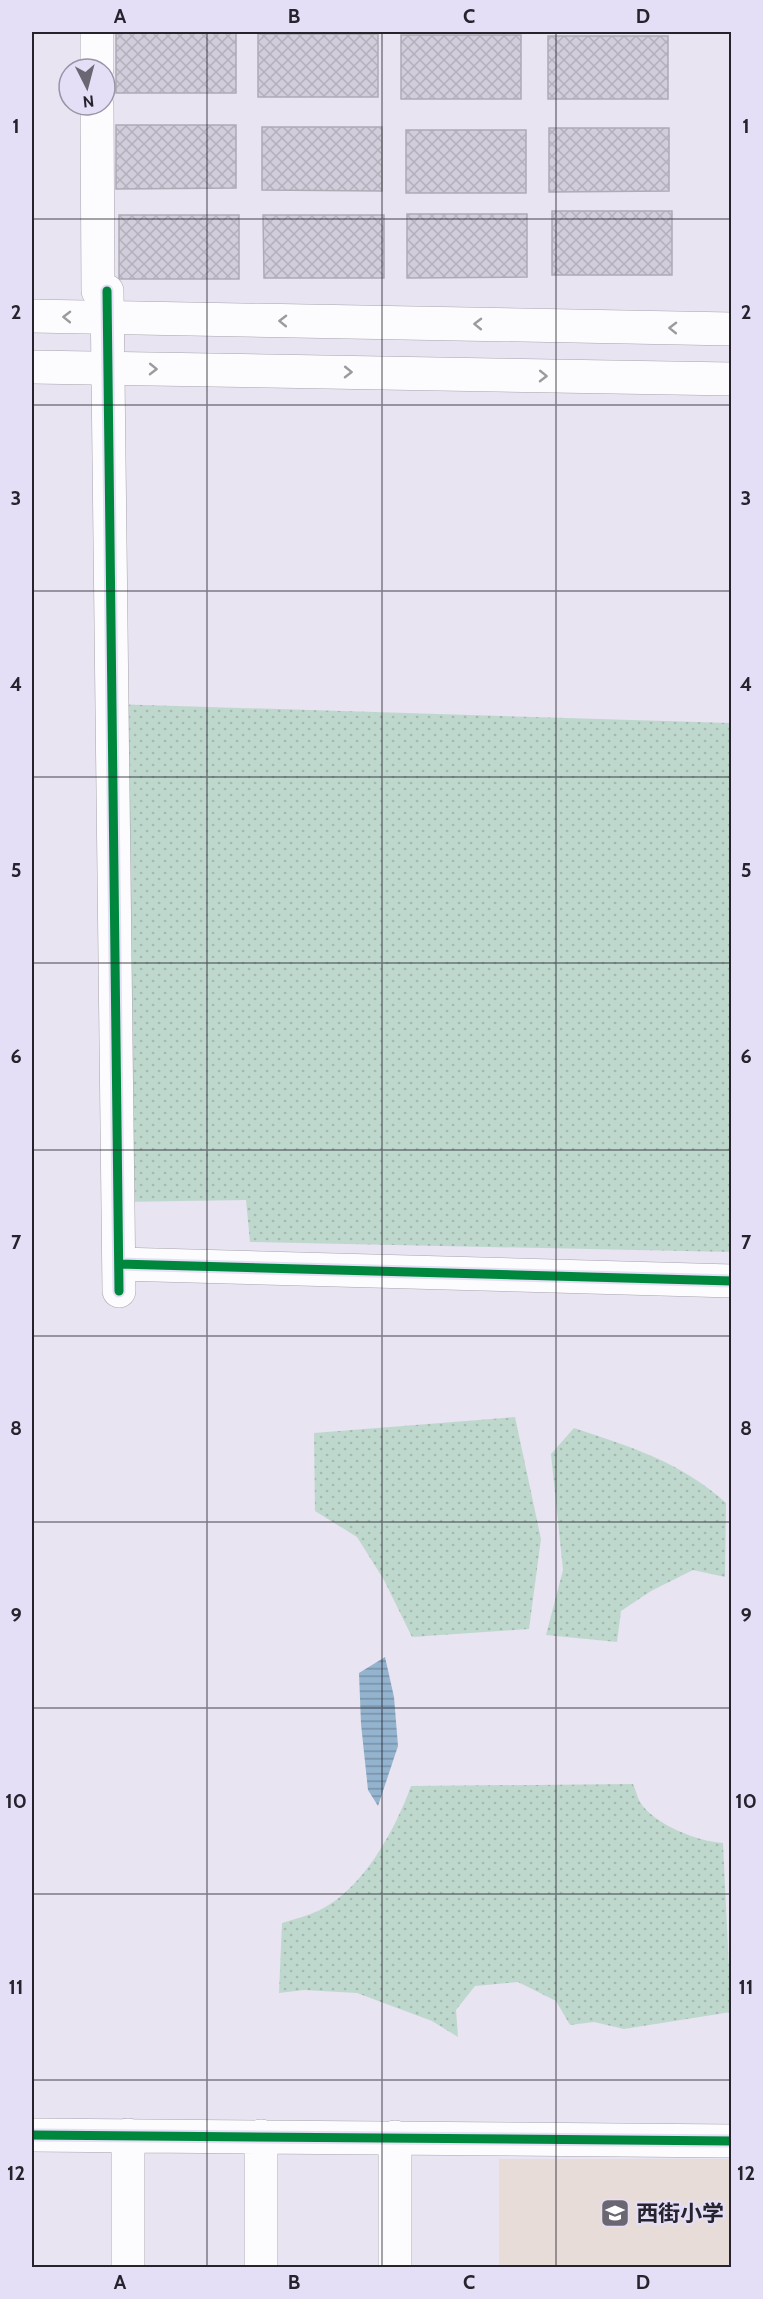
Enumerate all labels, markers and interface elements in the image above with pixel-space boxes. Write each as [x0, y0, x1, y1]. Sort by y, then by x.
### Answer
text: A [114, 4, 127, 28]
text: B [288, 4, 300, 28]
text: C [463, 4, 475, 28]
text: D [636, 4, 650, 28]
north arrow [57, 57, 117, 117]
text: N [82, 91, 95, 111]
text: 1 [12, 114, 20, 138]
text: 1 [742, 114, 750, 138]
text: 2 [11, 300, 21, 324]
text: 2 [741, 300, 751, 324]
one-way arrow [63, 311, 72, 323]
one-way arrow [279, 314, 288, 327]
one-way arrow [474, 318, 483, 330]
one-way arrow [669, 321, 678, 334]
one-way arrow [148, 363, 157, 375]
one-way arrow [343, 366, 352, 379]
one-way arrow [538, 370, 547, 382]
text: 3 [11, 486, 21, 510]
text: 3 [741, 486, 751, 510]
text: 4 [10, 672, 22, 696]
text: 4 [740, 672, 752, 696]
text: 5 [11, 858, 21, 882]
text: 5 [741, 858, 751, 882]
text: 6 [10, 1044, 22, 1068]
text: 6 [740, 1044, 752, 1068]
text: 7 [11, 1230, 22, 1254]
text: 7 [741, 1230, 752, 1254]
text: 8 [10, 1416, 22, 1440]
text: 8 [740, 1416, 752, 1440]
text: 9 [10, 1603, 22, 1627]
text: 9 [740, 1603, 752, 1627]
text: 10 [5, 1789, 27, 1813]
text: 10 [735, 1789, 757, 1813]
text: 11 [9, 1975, 23, 1999]
text: 11 [739, 1975, 753, 1999]
text: 12 [7, 2161, 25, 2185]
text: 12 [737, 2161, 755, 2185]
school or university icon: 西街小学 [599, 2197, 631, 2229]
place label: 西街小学 [636, 2200, 724, 2227]
text: A [114, 2270, 127, 2294]
text: B [288, 2270, 300, 2294]
text: C [463, 2270, 475, 2294]
text: D [636, 2270, 650, 2294]

